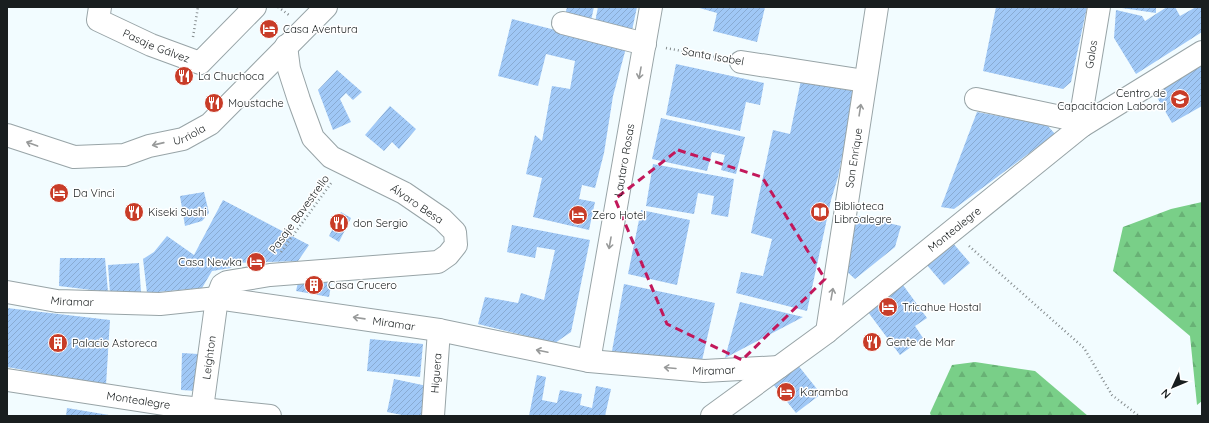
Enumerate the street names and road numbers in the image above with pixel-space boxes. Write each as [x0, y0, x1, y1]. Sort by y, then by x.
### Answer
street label: Pasaje Gálvez [120, 26, 192, 66]
street label: Galos [1082, 39, 1100, 70]
street label: Santa Isabel [681, 44, 745, 68]
street label: Urriola [172, 121, 208, 148]
street label: Lautaro Rosas [611, 122, 637, 198]
street label: San Enrique [842, 127, 865, 189]
street label: Pasaje Bavestrello [266, 172, 332, 256]
street label: Álvaro Besa [388, 181, 446, 227]
street label: Montealegre [925, 204, 984, 255]
street label: Miramar [49, 293, 95, 309]
street label: Miramar [372, 314, 417, 334]
street label: Leighton [199, 335, 219, 380]
street label: Higuera [428, 353, 444, 394]
street label: Miramar [692, 362, 737, 378]
street label: Montealegre [106, 388, 171, 412]

